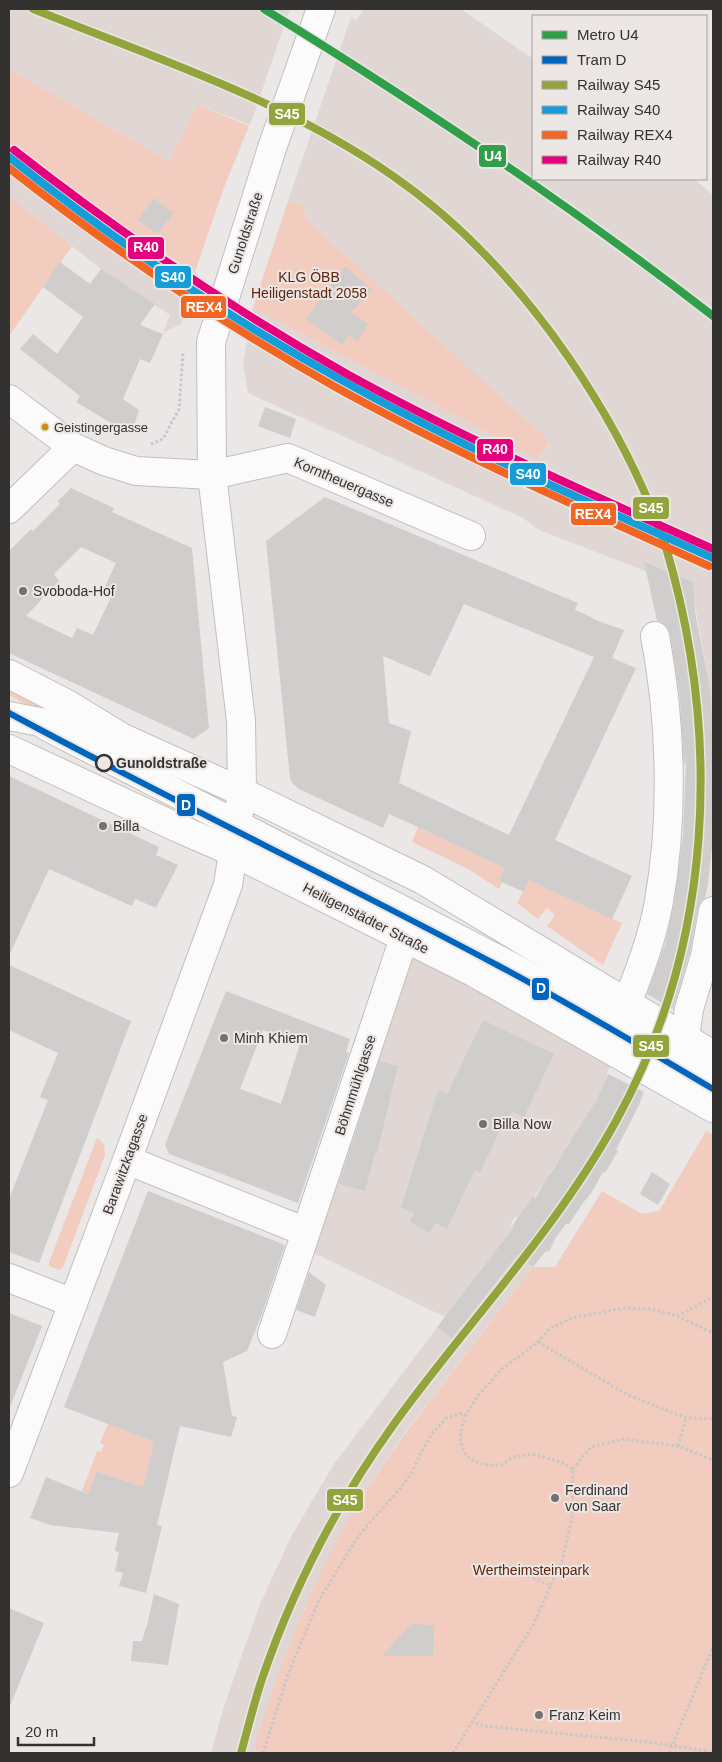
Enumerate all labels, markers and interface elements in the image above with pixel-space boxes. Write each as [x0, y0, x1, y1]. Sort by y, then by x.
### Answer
legend [532, 15, 707, 180]
text: Metro U4 [577, 26, 639, 43]
text: Tram D [577, 51, 627, 68]
text: Railway S45 [577, 76, 660, 93]
text: Railway S40 [577, 101, 660, 118]
line badge: S45 [268, 102, 306, 126]
text: S45 [275, 106, 300, 122]
text: Railway REX4 [577, 126, 673, 143]
line badge: U4 [478, 144, 507, 168]
text: U4 [484, 148, 502, 164]
text: Railway R40 [577, 151, 661, 168]
street label: Gunoldstraße [224, 190, 266, 276]
line badge: R40 [127, 236, 165, 260]
text: R40 [133, 239, 159, 255]
line badge: S40 [154, 265, 192, 289]
park label: KLG ÖBB Heiligenstadt 2058 [251, 268, 367, 301]
text: S40 [161, 269, 186, 285]
line badge: REX4 [180, 295, 227, 319]
text: REX4 [186, 299, 222, 315]
place label: Geistingergasse [54, 420, 148, 435]
marker: Geistingergasse [40, 422, 50, 432]
line badge: R40 [476, 438, 514, 462]
text: R40 [482, 441, 508, 457]
street label: Korntheuergasse [292, 454, 396, 510]
line badge: S40 [509, 462, 547, 486]
text: S40 [516, 466, 541, 482]
line badge: S45 [632, 496, 670, 520]
text: S45 [639, 500, 664, 516]
line badge: REX4 [570, 502, 617, 526]
text: REX4 [575, 506, 611, 522]
place label: Svoboda-Hof [33, 583, 115, 599]
marker: Svoboda-Hof [17, 585, 29, 597]
marker: Gunoldstraße [95, 754, 113, 772]
place label: Gunoldstraße [116, 755, 207, 771]
line badge: D [176, 793, 196, 817]
text: D [181, 797, 191, 813]
place label: Billa [113, 818, 140, 834]
marker: Billa [97, 820, 109, 832]
street label: Heiligenstädter Straße [300, 879, 432, 957]
line badge: D [531, 977, 550, 1001]
text: D [536, 980, 546, 996]
place label: Minh Khiem [234, 1030, 308, 1046]
marker: Minh Khiem [218, 1032, 230, 1044]
street label: Böhmmühlgasse [331, 1033, 379, 1137]
line badge: S45 [632, 1034, 670, 1058]
text: S45 [639, 1038, 664, 1054]
street label: Barawitzkagasse [99, 1111, 151, 1216]
place label: Billa Now [493, 1116, 552, 1132]
marker: Billa Now [477, 1118, 489, 1130]
place label: Ferdinand von Saar [565, 1482, 628, 1514]
line badge: S45 [326, 1488, 364, 1512]
text: S45 [333, 1492, 358, 1508]
marker: Ferdinand von Saar [549, 1492, 561, 1504]
park label: Wertheimsteinpark [473, 1562, 590, 1578]
place label: Franz Keim [549, 1707, 621, 1723]
marker: Franz Keim [533, 1709, 545, 1721]
scale bar [18, 1714, 94, 1746]
text: 20 m [25, 1723, 58, 1740]

